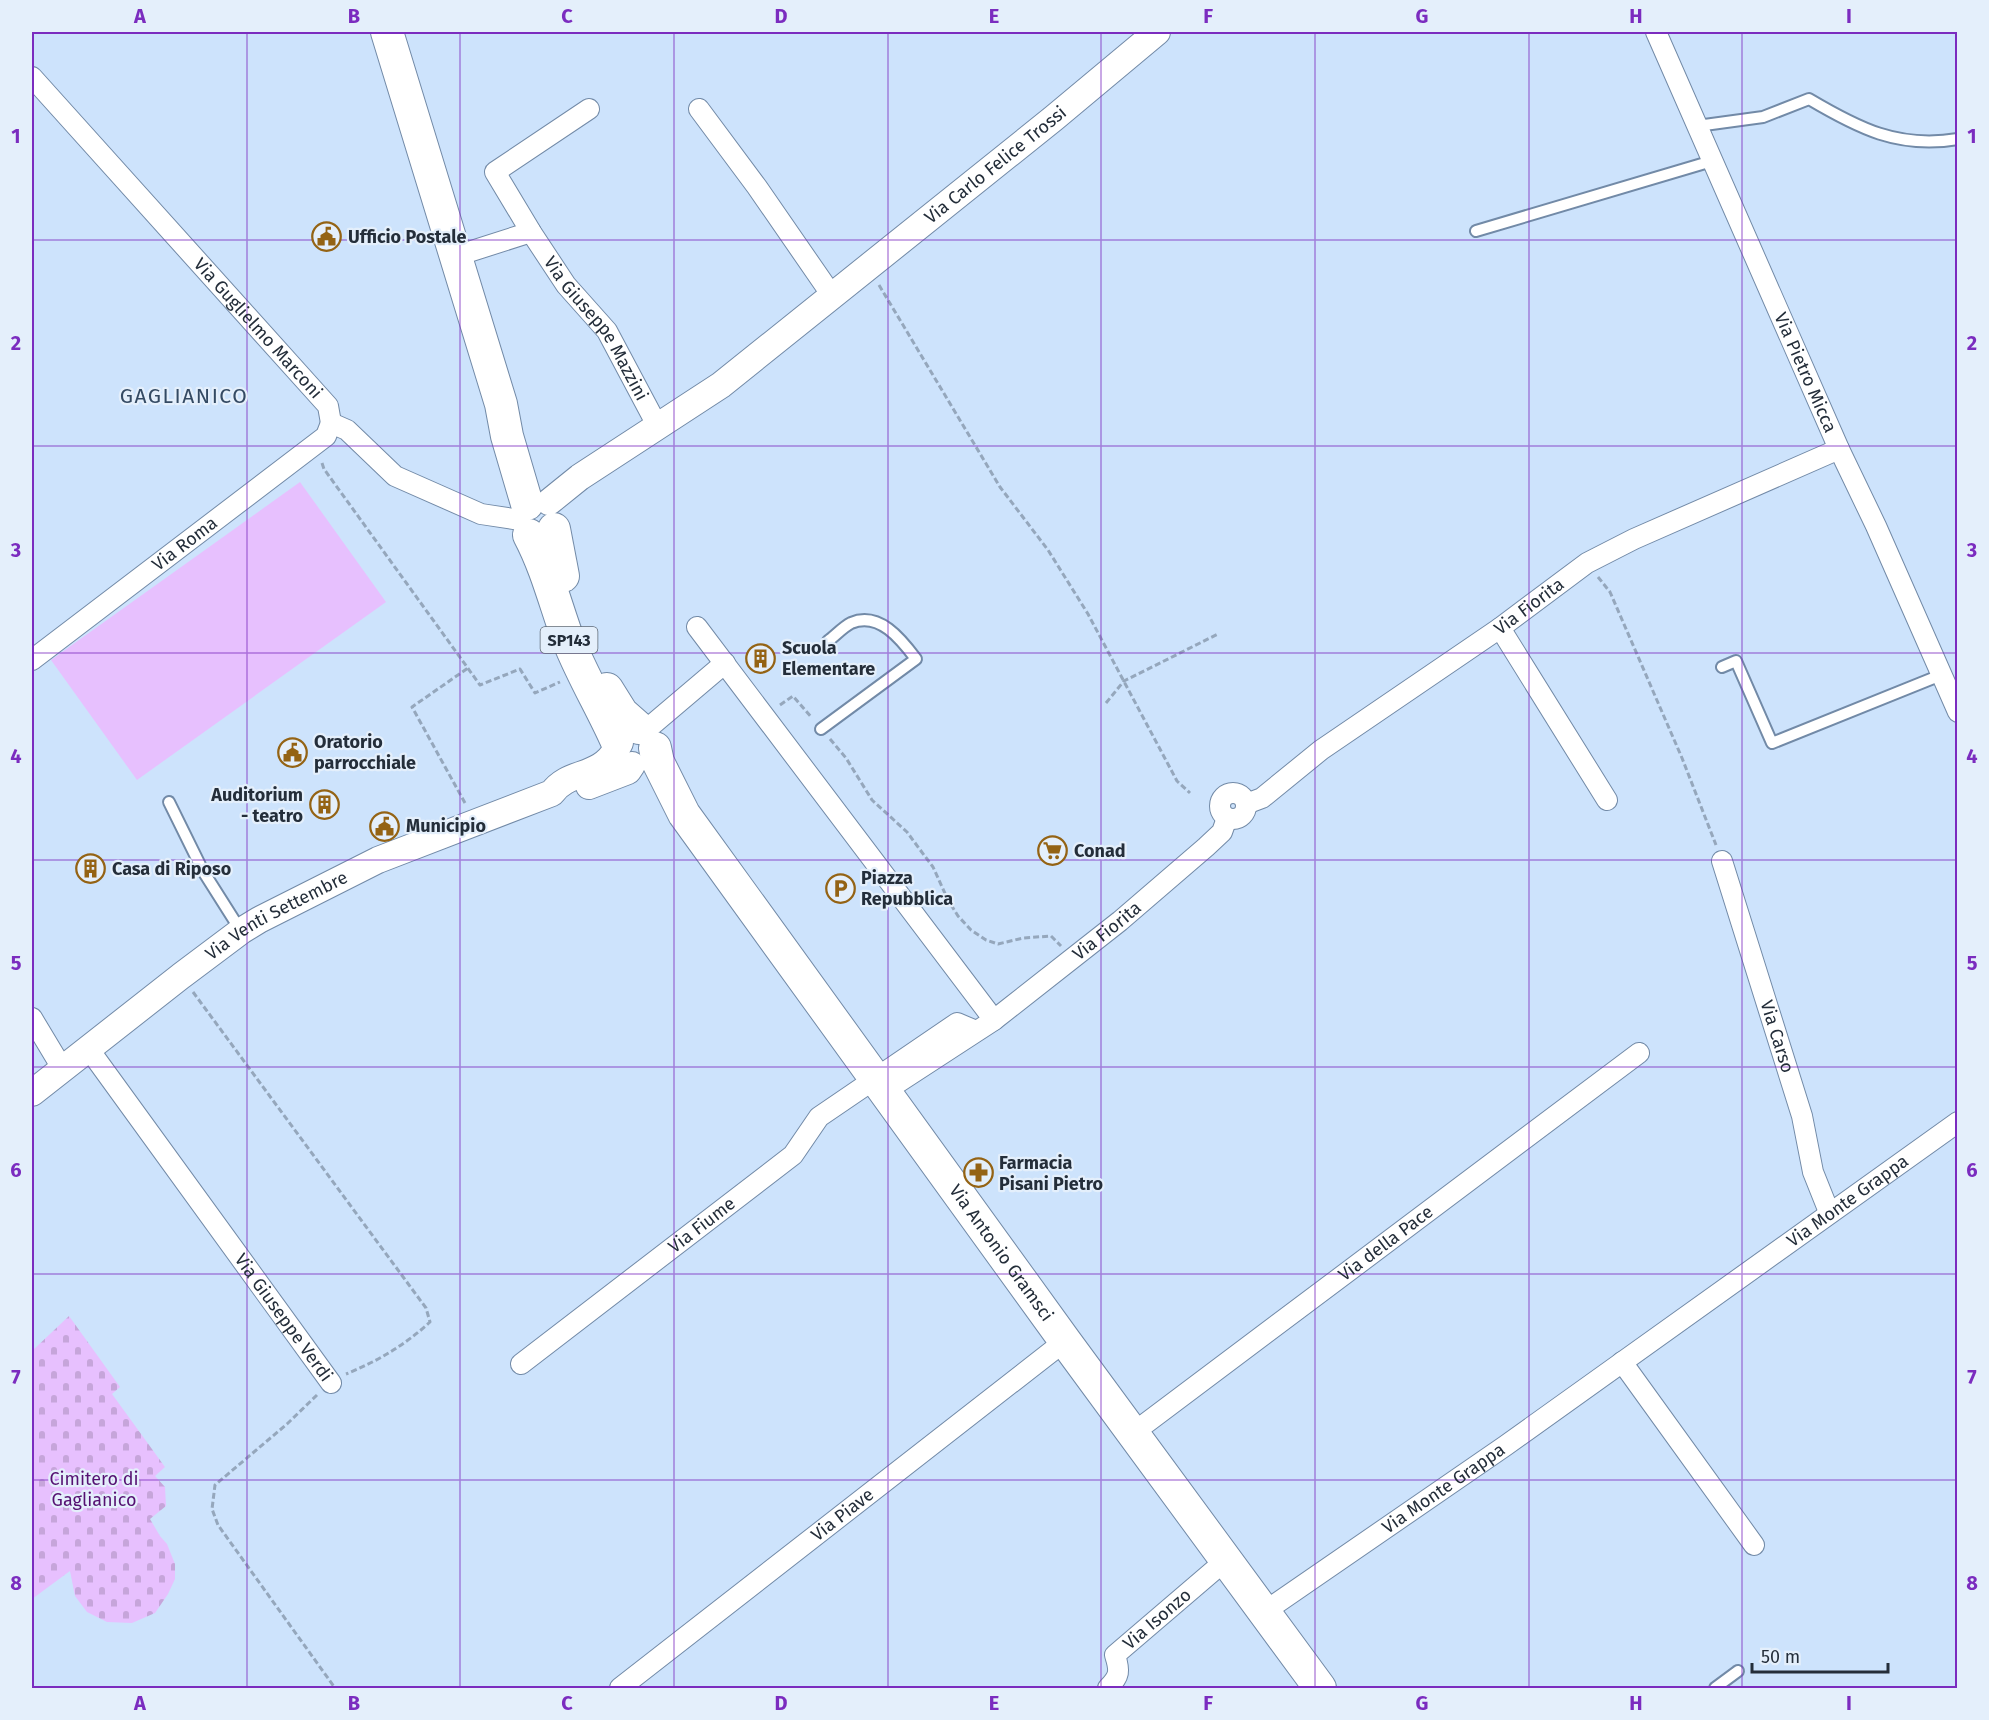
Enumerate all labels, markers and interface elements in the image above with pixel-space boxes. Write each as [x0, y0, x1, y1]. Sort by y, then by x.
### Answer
text: A [133, 4, 147, 28]
text: B [348, 4, 360, 28]
text: C [561, 4, 573, 28]
text: D [774, 4, 788, 28]
text: E [989, 4, 999, 28]
text: F [1203, 4, 1213, 28]
text: G [1416, 4, 1428, 28]
text: H [1629, 4, 1643, 28]
text: I [1846, 4, 1852, 28]
street label: Via Carlo Felice Trossi [920, 101, 1071, 228]
text: 1 [11, 124, 21, 148]
text: 1 [1967, 124, 1977, 148]
public building icon: Ufficio Postale [311, 221, 343, 253]
place label: Ufficio Postale [348, 226, 467, 248]
street label: Via Giuseppe Mazzini [539, 252, 653, 404]
street label: Via Guglielmo Marconi [189, 253, 327, 403]
street label: Via Pietro Micca [1770, 309, 1841, 436]
text: 2 [11, 331, 21, 355]
text: 2 [1967, 331, 1977, 355]
district label: GAGLIANICO [120, 383, 248, 409]
street label: Via Roma [148, 512, 222, 575]
text: 3 [10, 538, 21, 562]
text: 3 [1966, 538, 1977, 562]
street label: Via Fiorita [1490, 573, 1568, 640]
road number: SP143 [540, 627, 598, 653]
place label: Scuola Elementare [782, 637, 875, 680]
building icon: Scuola Elementare [745, 642, 777, 674]
place label: Oratorio parrocchiale [314, 731, 416, 774]
public building icon: Oratorio parrocchiale [277, 736, 309, 768]
text: 4 [10, 744, 22, 768]
text: 4 [1966, 744, 1978, 768]
place label: Auditorium - teatro [210, 784, 303, 827]
building icon: Auditorium - teatro [308, 789, 340, 821]
public building icon: Municipio [369, 810, 401, 842]
place label: Municipio [406, 815, 486, 837]
supermarket icon: Conad [1037, 835, 1069, 867]
place label: Conad [1074, 840, 1126, 862]
building icon: Casa di Riposo [75, 853, 107, 885]
place label: Casa di Riposo [112, 858, 231, 880]
street label: Via Venti Settembre [201, 866, 351, 965]
place label: Piazza Repubblica [861, 867, 953, 910]
parking icon: Piazza Repubblica [824, 872, 856, 904]
street label: Via Fiorita [1068, 897, 1146, 965]
text: 5 [11, 951, 22, 975]
text: 5 [1967, 951, 1978, 975]
street label: Via Carso [1755, 997, 1799, 1076]
street label: Via Monte Grappa [1783, 1150, 1913, 1252]
place label: Farmacia Pisani Pietro [999, 1152, 1103, 1195]
pharmacy icon: Farmacia Pisani Pietro [962, 1157, 994, 1189]
text: 6 [10, 1158, 22, 1182]
text: 6 [1966, 1158, 1978, 1182]
street label: Via Antonio Gramsci [945, 1180, 1058, 1325]
street label: Via Fiume [664, 1192, 740, 1258]
street label: Via della Pace [1334, 1201, 1437, 1286]
street label: Via Giuseppe Verdi [230, 1249, 337, 1386]
text: 7 [11, 1365, 21, 1389]
text: 7 [1967, 1365, 1977, 1389]
street label: Via Monte Grappa [1378, 1438, 1509, 1538]
park label: Cimitero di Gaglianico [49, 1468, 139, 1511]
street label: Via Piave [807, 1483, 878, 1546]
text: 8 [10, 1571, 22, 1595]
text: 8 [1966, 1571, 1978, 1595]
street label: Via Isonzo [1119, 1584, 1196, 1654]
scale bar [1752, 1636, 1888, 1674]
text: 50 m [1761, 1646, 1800, 1668]
text: A [133, 1691, 147, 1715]
text: B [348, 1691, 360, 1715]
text: C [561, 1691, 573, 1715]
text: D [774, 1691, 788, 1715]
text: E [989, 1691, 999, 1715]
text: F [1203, 1691, 1213, 1715]
text: G [1416, 1691, 1428, 1715]
text: H [1629, 1691, 1643, 1715]
text: I [1846, 1691, 1852, 1715]

